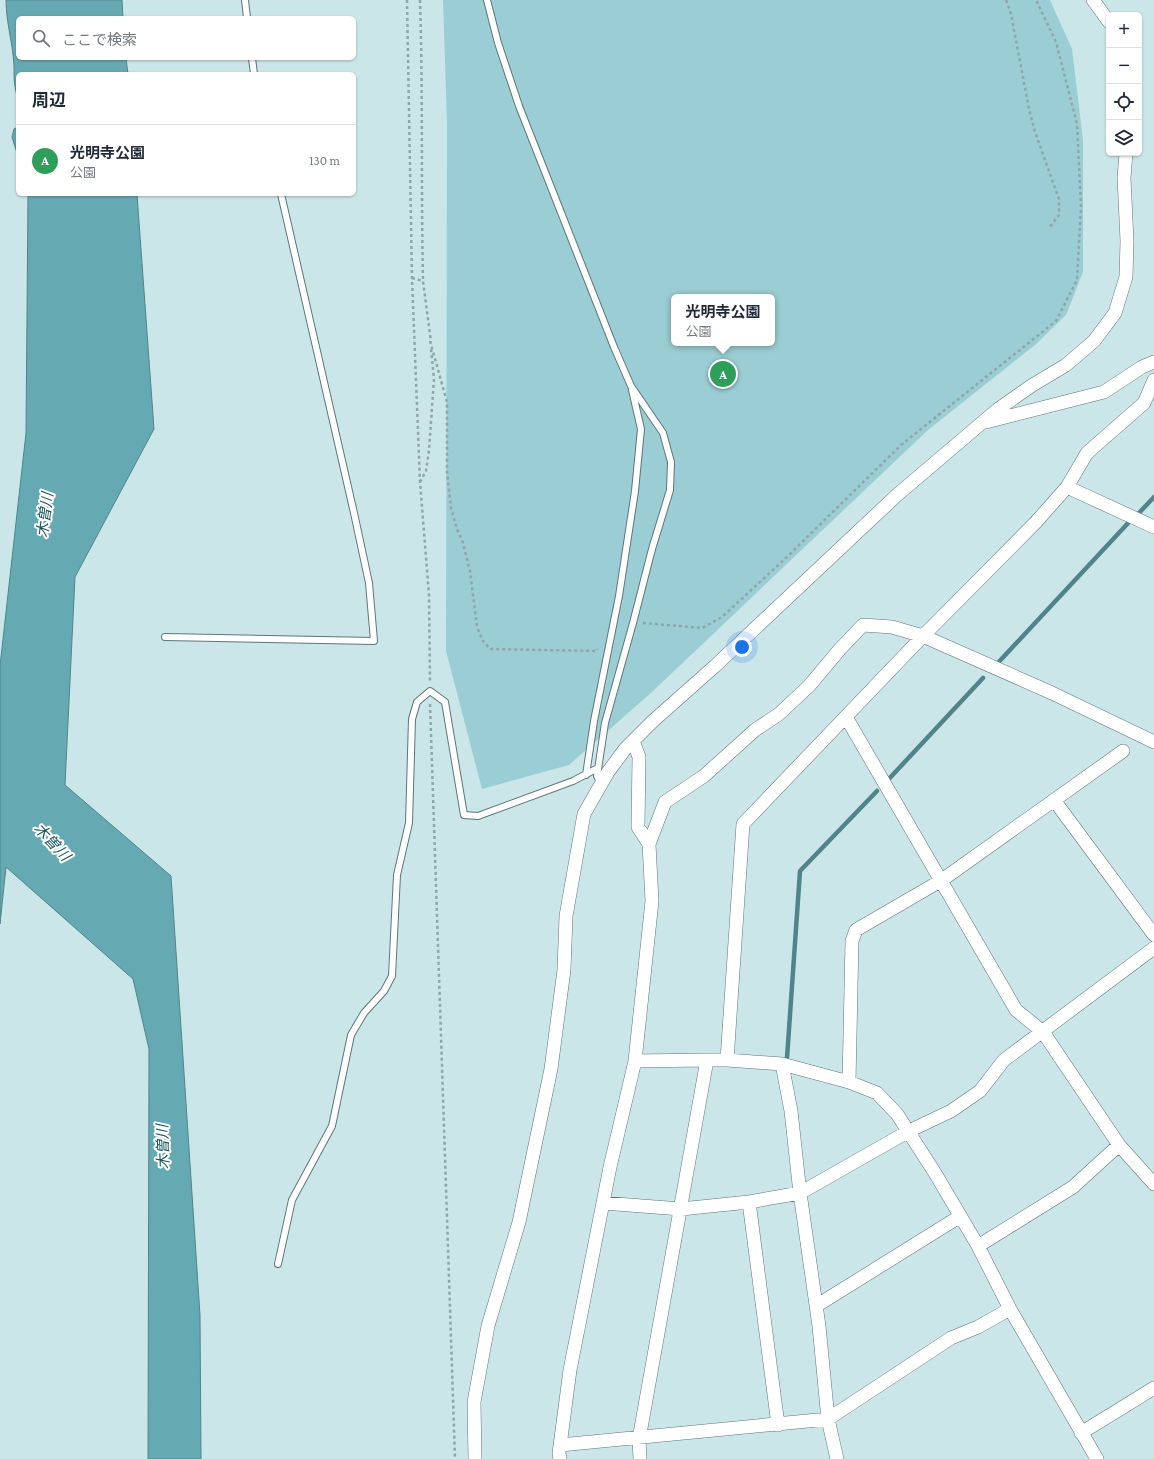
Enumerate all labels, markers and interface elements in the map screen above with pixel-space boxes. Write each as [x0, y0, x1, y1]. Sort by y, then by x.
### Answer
map controls [1106, 12, 1142, 156]
button: + [1106, 12, 1142, 48]
search box [16, 16, 356, 60]
icon: search [30, 27, 52, 49]
text: ここで検索 [62, 32, 137, 48]
button: − [1106, 48, 1142, 84]
button: locate [1106, 84, 1142, 120]
text: 周辺 [32, 91, 66, 110]
button: layers [1106, 120, 1142, 156]
text: 光明寺公園 [70, 145, 145, 161]
text: A [41, 153, 49, 168]
text: 130 m [309, 153, 340, 168]
text: 公園 [70, 165, 96, 180]
popup [671, 294, 775, 346]
text: 光明寺公園 [685, 304, 761, 320]
text: 公園 [685, 324, 712, 339]
pin: A [710, 359, 736, 389]
water label: 木曽川 [34, 490, 56, 538]
your location [732, 637, 752, 657]
water label: 木曽川 [31, 820, 75, 865]
water label: 木曽川 [154, 1122, 172, 1170]

